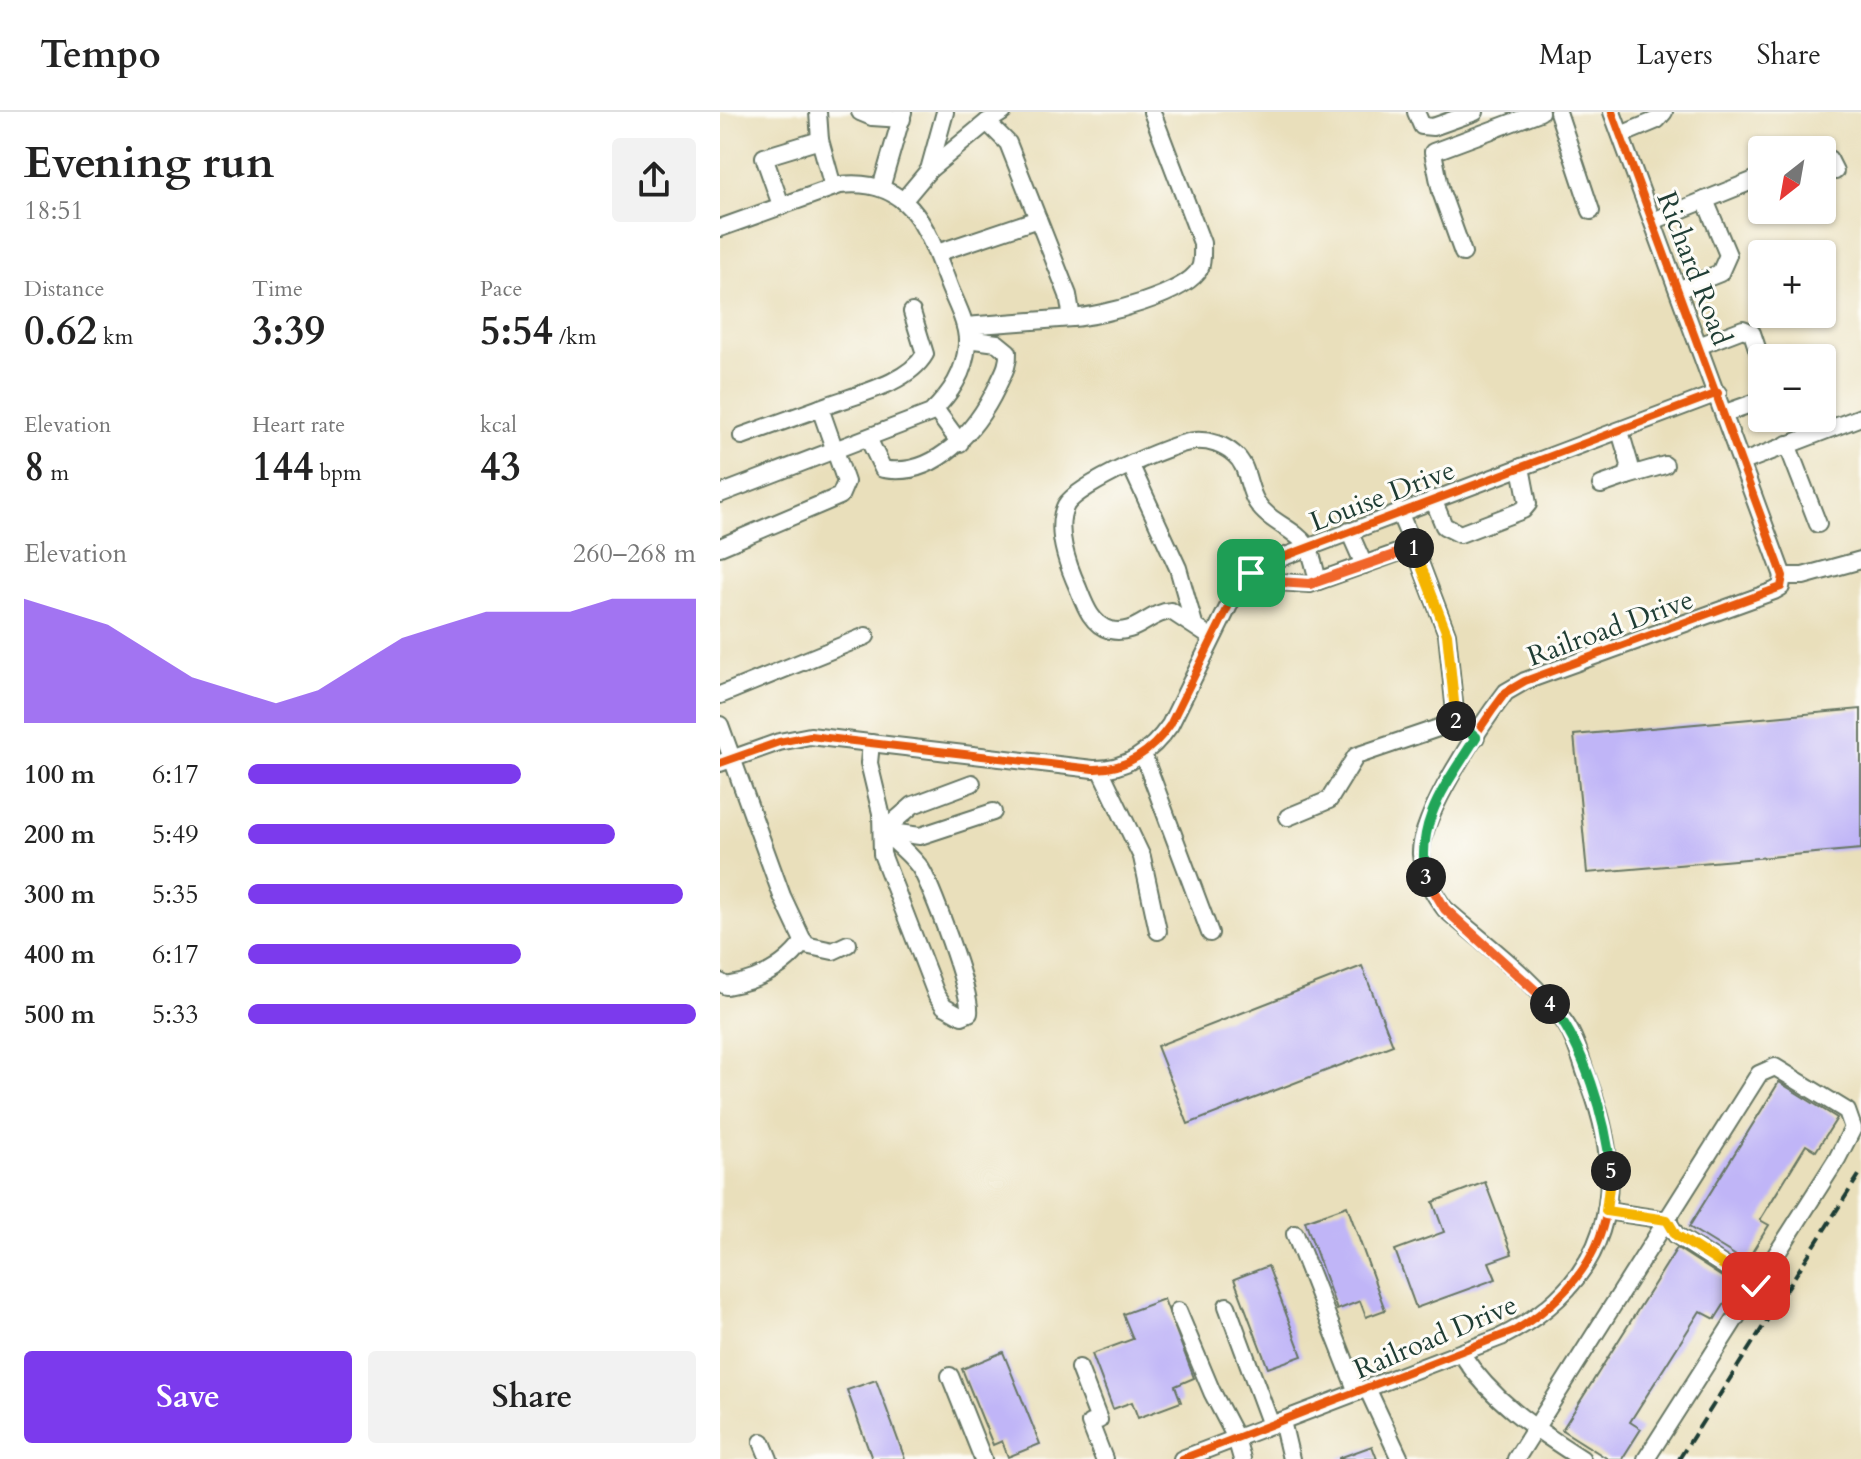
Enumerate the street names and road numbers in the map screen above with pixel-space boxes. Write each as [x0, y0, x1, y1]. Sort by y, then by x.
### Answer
street label: Richard Road [1647, 186, 1741, 351]
street label: Louise Drive [1304, 451, 1460, 541]
street label: Railroad Drive [1522, 580, 1699, 676]
street label: Railroad Drive [1348, 1285, 1523, 1388]

